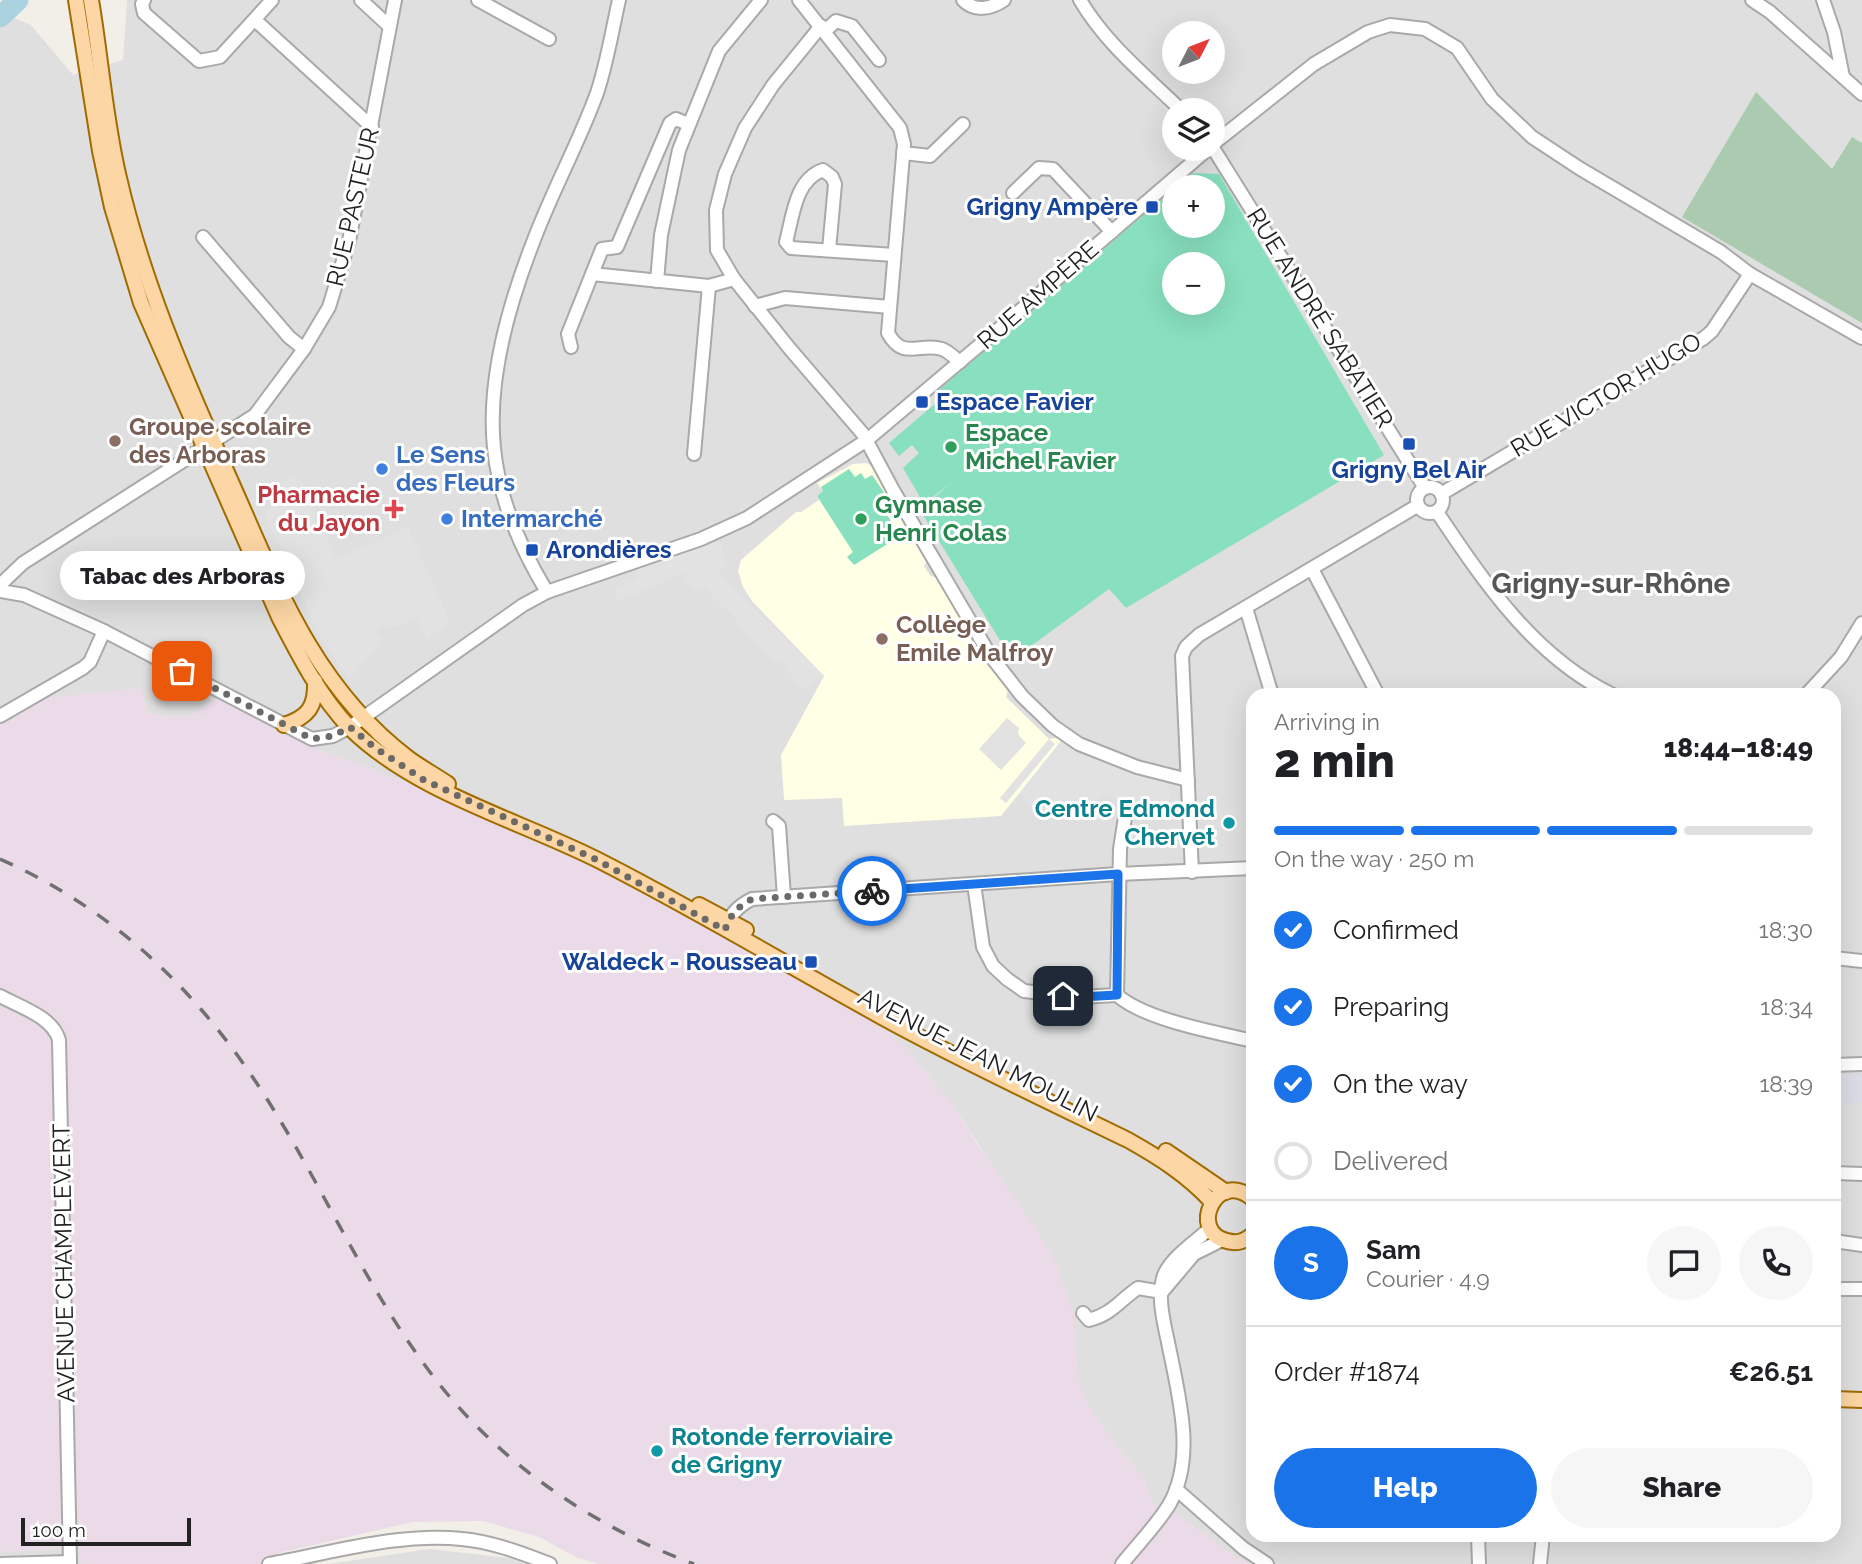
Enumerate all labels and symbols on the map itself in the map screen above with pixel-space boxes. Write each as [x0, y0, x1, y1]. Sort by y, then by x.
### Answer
north arrow [1162, 21, 1225, 84]
street label: RUE PASTEUR [320, 125, 385, 289]
place label: Grigny Ampère [967, 192, 1138, 221]
marker: Grigny Ampère [1144, 199, 1160, 215]
street label: RUE ANDRÉ SABATIER [1241, 202, 1400, 433]
street label: RUE AMPÈRE [971, 234, 1104, 355]
street label: RUE VICTOR HUGO [1505, 326, 1706, 463]
place label: Espace Favier [936, 387, 1094, 416]
marker: Espace Favier [914, 394, 930, 410]
place label: Groupe scolaire des Arboras [129, 412, 311, 469]
place label: Espace Michel Favier [965, 418, 1116, 475]
marker: Groupe scolaire des Arboras [107, 433, 123, 449]
marker: Grigny Bel Air [1401, 436, 1417, 452]
marker: Espace Michel Favier [943, 439, 959, 455]
place label: Le Sens des Fleurs [396, 440, 515, 497]
place label: Grigny Bel Air [1332, 455, 1486, 484]
marker: Le Sens des Fleurs [374, 461, 390, 477]
place label: Pharmacie du Jayon [257, 480, 380, 537]
place label: Gymnase Henri Colas [875, 490, 1007, 547]
marker: Pharmacie du Jayon [386, 501, 402, 517]
place label: Intermarché [461, 504, 603, 533]
marker: Intermarché [439, 511, 455, 527]
marker: Gymnase Henri Colas [853, 511, 869, 527]
place label: Arondières [546, 535, 672, 564]
marker: Arondières [524, 542, 540, 558]
callout: Tabac des Arboras [60, 552, 304, 601]
district label: Grigny-sur-Rhône [1492, 567, 1731, 600]
place label: Collège Emile Malfroy [896, 610, 1054, 667]
marker: Collège Emile Malfroy [874, 631, 890, 647]
pin [152, 641, 212, 701]
place label: Centre Edmond Chervet [1035, 794, 1215, 851]
marker: Centre Edmond Chervet [1221, 815, 1237, 831]
courier [837, 856, 907, 926]
place label: Waldeck - Rousseau [562, 947, 797, 976]
marker: Waldeck - Rousseau [803, 954, 819, 970]
pin [1033, 966, 1093, 1026]
street label: AVENUE JEAN MOULIN [854, 981, 1103, 1128]
street label: AVENUE CHAMPLEVERT [47, 1123, 80, 1403]
place label: Rotonde ferroviaire de Grigny [671, 1422, 893, 1479]
marker: Rotonde ferroviaire de Grigny [649, 1443, 665, 1459]
scale bar [21, 1515, 191, 1547]

